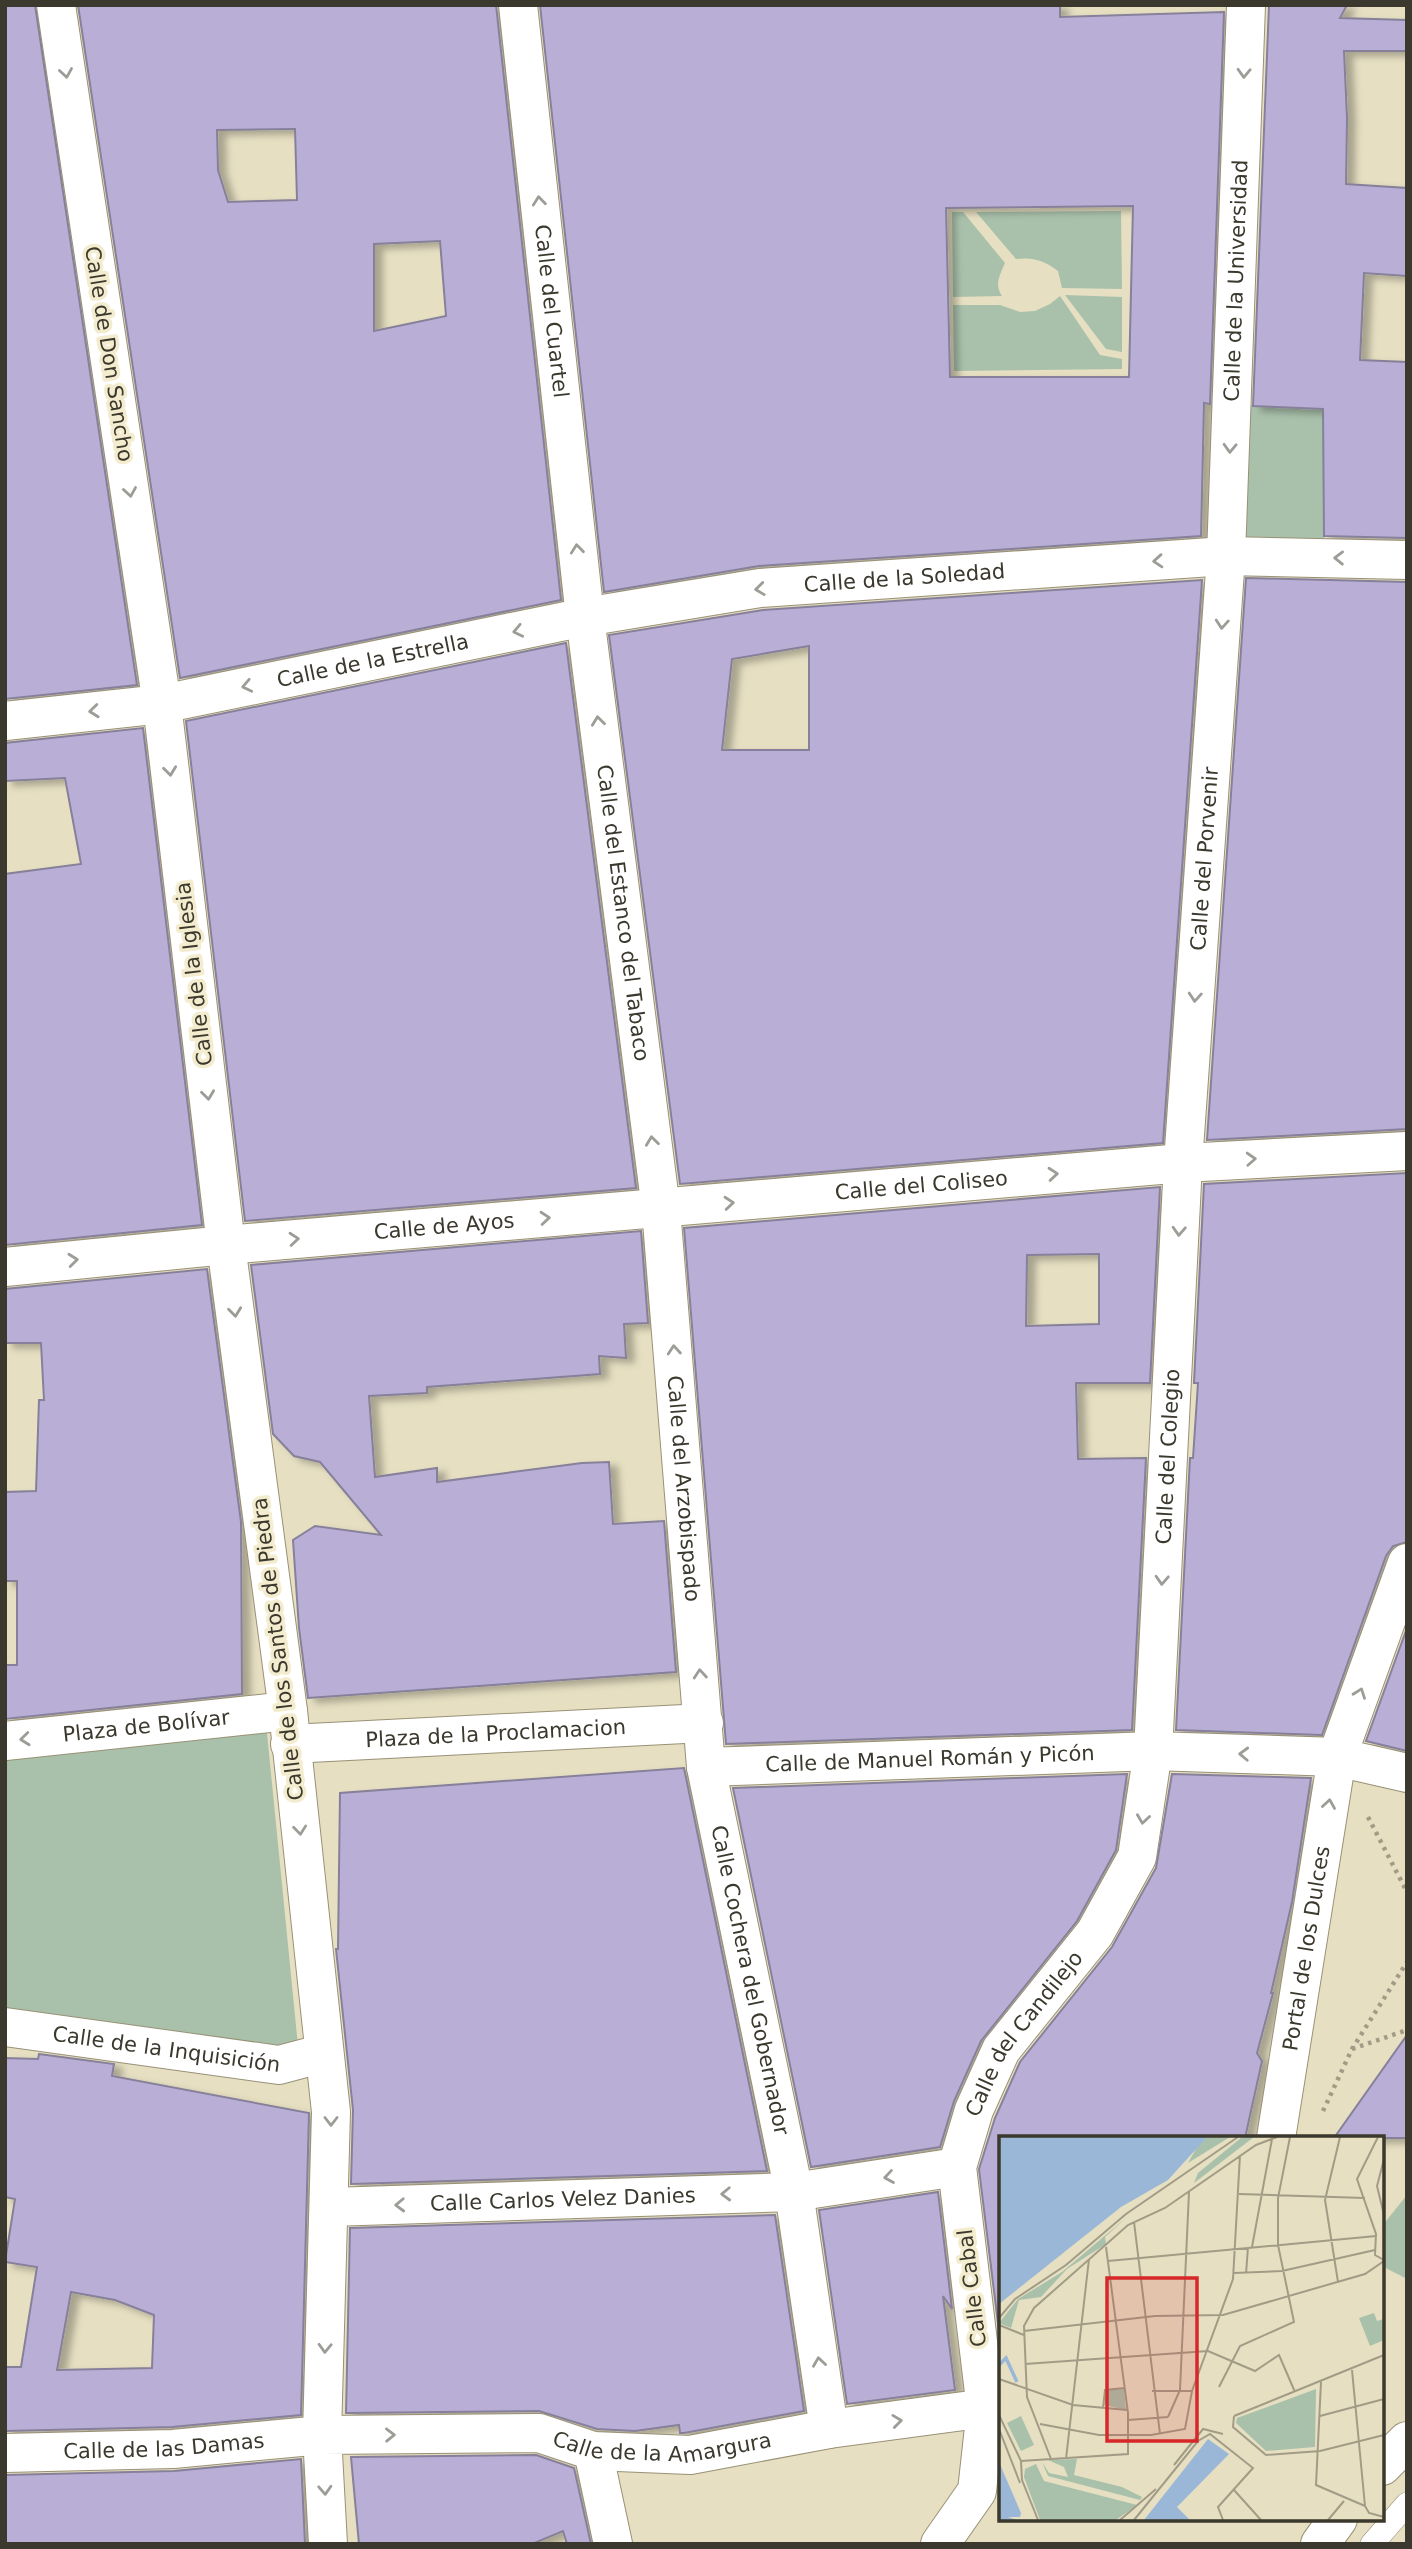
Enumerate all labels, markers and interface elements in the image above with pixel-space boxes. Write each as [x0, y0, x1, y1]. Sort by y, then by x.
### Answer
one-way arrow [59, 67, 74, 79]
one-way arrow [1236, 68, 1251, 79]
street label: Calle de la Universidad [1220, 159, 1252, 402]
one-way arrow [532, 196, 547, 207]
street label: Calle del Cuartel [530, 223, 573, 399]
street label: Calle de Don Sancho [80, 244, 138, 464]
one-way arrow [1223, 442, 1238, 453]
one-way arrow [122, 486, 137, 497]
one-way arrow [570, 543, 585, 555]
one-way arrow [1333, 551, 1344, 566]
one-way arrow [1153, 553, 1164, 568]
street label: Calle de la Soledad [803, 559, 1006, 597]
one-way arrow [755, 581, 766, 596]
one-way arrow [1214, 619, 1229, 630]
one-way arrow [512, 622, 524, 637]
street label: Calle de la Estrella [275, 629, 471, 692]
one-way arrow [241, 678, 253, 693]
one-way arrow [88, 704, 100, 719]
one-way arrow [591, 715, 606, 727]
street label: Calle del Estanco del Tabaco [592, 763, 654, 1063]
one-way arrow [162, 766, 177, 777]
street label: Calle del Porvenir [1186, 766, 1223, 952]
street label: Calle de la Iglesia [171, 881, 217, 1067]
one-way arrow [1188, 992, 1203, 1003]
one-way arrow [201, 1089, 216, 1101]
one-way arrow [645, 1135, 660, 1147]
one-way arrow [1246, 1152, 1257, 1167]
street label: Calle del Coliseo [834, 1166, 1009, 1205]
one-way arrow [1048, 1167, 1059, 1182]
one-way arrow [724, 1196, 735, 1211]
street label: Calle de Ayos [373, 1208, 515, 1244]
one-way arrow [540, 1211, 551, 1226]
one-way arrow [1172, 1226, 1187, 1237]
one-way arrow [289, 1232, 300, 1247]
one-way arrow [68, 1253, 79, 1268]
one-way arrow [228, 1306, 243, 1318]
one-way arrow [667, 1344, 682, 1355]
street label: Calle del Colegio [1152, 1368, 1184, 1545]
street label: Calle del Arzobispado [662, 1374, 705, 1603]
street label: Calle de los Santos de Piedra [248, 1496, 308, 1802]
one-way arrow [1154, 1575, 1169, 1586]
one-way arrow [693, 1668, 708, 1679]
one-way arrow [1352, 1688, 1366, 1700]
street label: Plaza de Bolívar [61, 1705, 231, 1747]
street label: Plaza de la Proclamacion [365, 1715, 627, 1752]
one-way arrow [19, 1731, 31, 1746]
street label: Calle de Manuel Román y Picón [765, 1741, 1095, 1777]
one-way arrow [1238, 1747, 1249, 1762]
one-way arrow [1321, 1798, 1336, 1810]
one-way arrow [1136, 1813, 1151, 1825]
street label: Calle Cochera del Gobernador [706, 1823, 794, 2138]
one-way arrow [292, 1824, 307, 1835]
street label: Portal de los Dulces [1278, 1844, 1335, 2053]
street label: Calle del Candilejo [961, 1946, 1088, 2120]
street label: Calle de la Inquisición [51, 2022, 282, 2077]
one-way arrow [323, 2116, 339, 2127]
inset map [999, 2136, 1384, 2521]
one-way arrow [883, 2170, 895, 2185]
street label: Calle Carlos Velez Danies [430, 2183, 696, 2216]
one-way arrow [720, 2187, 731, 2202]
one-way arrow [395, 2197, 406, 2212]
street label: Calle Cabal [953, 2228, 991, 2348]
one-way arrow [317, 2343, 332, 2354]
one-way arrow [812, 2356, 827, 2368]
one-way arrow [891, 2413, 902, 2428]
street label: Calle de la Amargura [550, 2426, 773, 2468]
one-way arrow [385, 2427, 396, 2443]
street label: Calle de las Damas [63, 2428, 265, 2464]
one-way arrow [317, 2484, 332, 2495]

